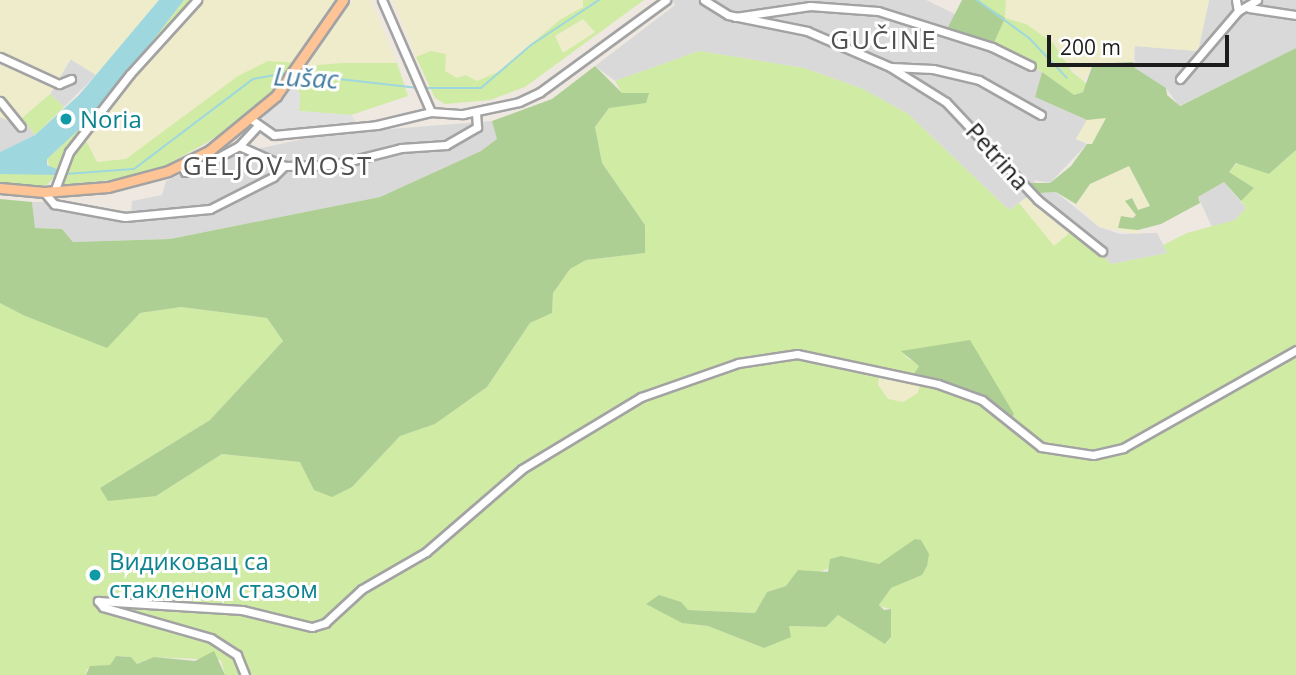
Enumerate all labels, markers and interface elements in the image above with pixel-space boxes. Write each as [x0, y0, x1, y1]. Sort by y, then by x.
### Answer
scale bar [1051, 21, 1233, 65]
district label: GUČINE [831, 24, 937, 56]
text: 200 m [1060, 33, 1121, 61]
water label: Lušac [273, 61, 339, 95]
place label: Noria [80, 105, 142, 133]
marker: Noria [58, 111, 74, 127]
street label: Petrina [960, 116, 1036, 196]
district label: GELJOV MOST [184, 150, 372, 182]
place label: Видиковац са стакленом стазом [109, 547, 318, 603]
marker: Видиковац са стакленом стазом [87, 567, 103, 583]

